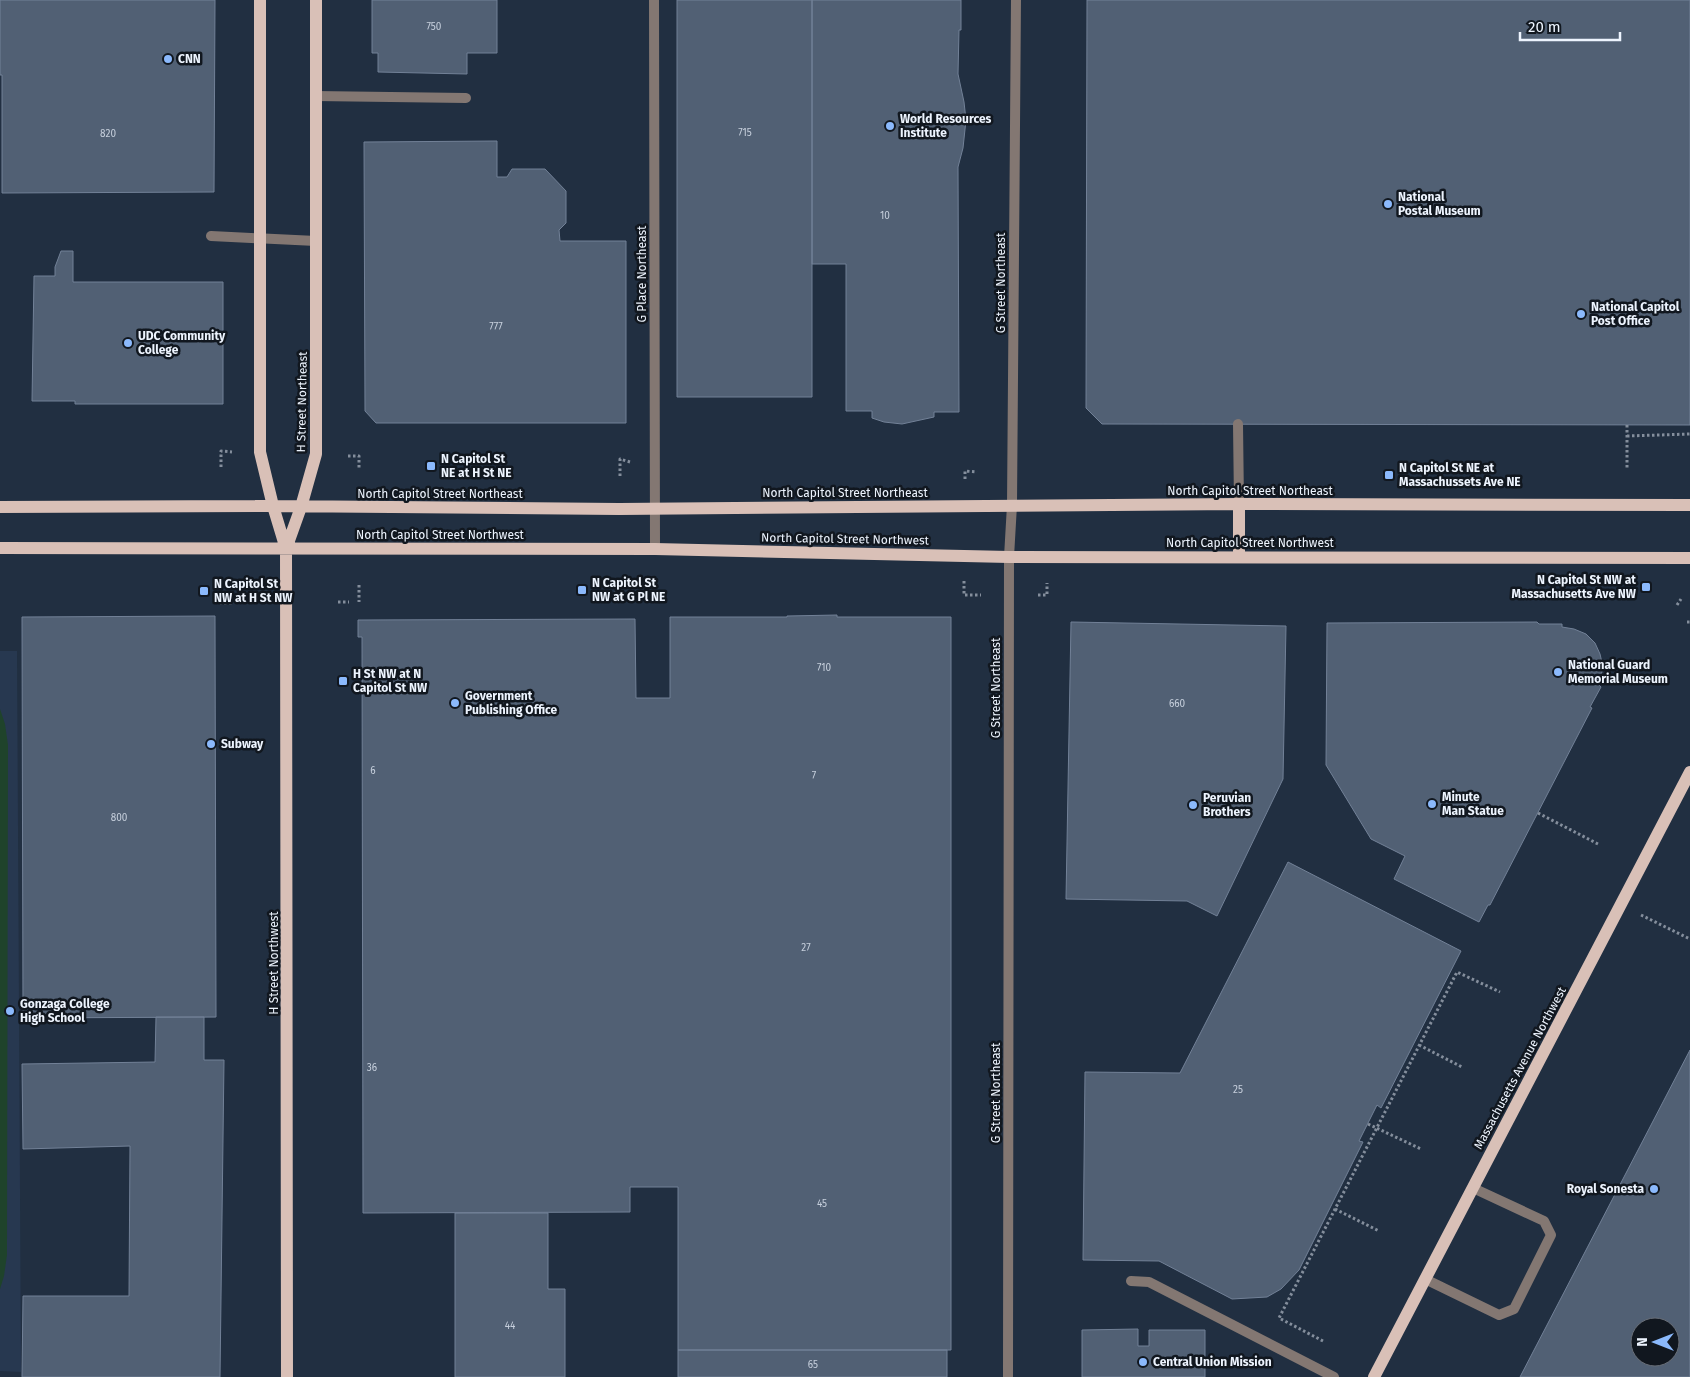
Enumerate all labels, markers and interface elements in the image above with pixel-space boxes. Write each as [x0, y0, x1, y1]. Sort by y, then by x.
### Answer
scale bar [1520, 10, 1620, 42]
text: 20 m [1528, 18, 1561, 36]
house number: 750 [427, 21, 442, 33]
place label: CNN [178, 52, 201, 66]
marker: CNN [162, 53, 174, 65]
place label: World Resources Institute [900, 112, 992, 140]
marker: World Resources Institute [884, 120, 896, 132]
house number: 715 [738, 127, 752, 139]
house number: 820 [100, 128, 116, 140]
place label: National Postal Museum [1398, 190, 1481, 218]
marker: National Postal Museum [1382, 198, 1394, 210]
house number: 10 [880, 210, 890, 222]
street label: G Place Northeast [635, 225, 649, 322]
street label: G Street Northeast [994, 232, 1008, 333]
place label: National Capitol Post Office [1591, 300, 1680, 328]
marker: National Capitol Post Office [1575, 308, 1587, 320]
house number: 777 [489, 321, 503, 333]
place label: UDC Community College [138, 329, 226, 357]
marker: UDC Community College [122, 337, 134, 349]
street label: H Street Northeast [294, 351, 310, 453]
place label: N Capitol St NE at H St NE [441, 452, 512, 480]
marker: N Capitol St NE at H St NE [425, 460, 437, 472]
place label: N Capitol St NE at Massachussets Ave NE [1399, 461, 1521, 489]
marker: N Capitol St NE at Massachussets Ave NE [1383, 469, 1395, 481]
street label: North Capitol Street Northeast [1167, 484, 1333, 498]
street label: North Capitol Street Northeast [762, 486, 928, 500]
street label: North Capitol Street Northeast [357, 487, 523, 501]
street label: North Capitol Street Northwest [356, 528, 525, 542]
street label: North Capitol Street Northwest [761, 531, 930, 547]
street label: North Capitol Street Northwest [1166, 536, 1335, 550]
place label: N Capitol St NW at Massachusetts Ave NW [1512, 573, 1637, 601]
place label: N Capitol St NW at G Pl NE [592, 576, 665, 604]
place label: N Capitol St NW at H St NW [214, 577, 293, 605]
marker: N Capitol St NW at Massachusetts Ave NW [1640, 581, 1652, 593]
marker: N Capitol St NW at G Pl NE [576, 584, 588, 596]
marker: N Capitol St NW at H St NW [198, 585, 210, 597]
street label: G Street Northeast [989, 637, 1003, 738]
place label: National Guard Memorial Museum [1568, 658, 1668, 686]
house number: 710 [817, 662, 832, 674]
marker: National Guard Memorial Museum [1552, 666, 1564, 678]
place label: H St NW at N Capitol St NW [353, 667, 428, 695]
marker: H St NW at N Capitol St NW [337, 675, 349, 687]
place label: Government Publishing Office [465, 689, 558, 717]
marker: Government Publishing Office [449, 697, 461, 709]
house number: 660 [1169, 698, 1186, 710]
place label: Subway [221, 737, 264, 751]
marker: Subway [205, 738, 217, 750]
house number: 6 [370, 765, 376, 777]
house number: 7 [812, 770, 817, 782]
place label: Minute Man Statue [1442, 790, 1504, 818]
place label: Peruvian Brothers [1203, 791, 1251, 819]
marker: Minute Man Statue [1426, 798, 1438, 810]
marker: Peruvian Brothers [1187, 799, 1199, 811]
house number: 800 [111, 812, 128, 824]
street label: H Street Northwest [267, 911, 281, 1015]
house number: 27 [801, 942, 811, 954]
street label: Massachusetts Avenue Northwest [1471, 984, 1569, 1152]
place label: Gonzaga College High School [20, 997, 110, 1025]
marker: Gonzaga College High School [4, 1005, 16, 1017]
street label: G Street Northeast [989, 1042, 1003, 1143]
house number: 36 [367, 1062, 377, 1074]
house number: 25 [1233, 1084, 1243, 1096]
place label: Royal Sonesta [1567, 1182, 1644, 1196]
marker: Royal Sonesta [1648, 1183, 1660, 1195]
house number: 45 [817, 1198, 827, 1210]
north arrow [1630, 1317, 1680, 1367]
house number: 44 [505, 1320, 516, 1332]
text: N [1634, 1337, 1651, 1347]
place label: Central Union Mission [1153, 1355, 1272, 1369]
marker: Central Union Mission [1137, 1356, 1149, 1368]
house number: 65 [808, 1359, 818, 1371]

